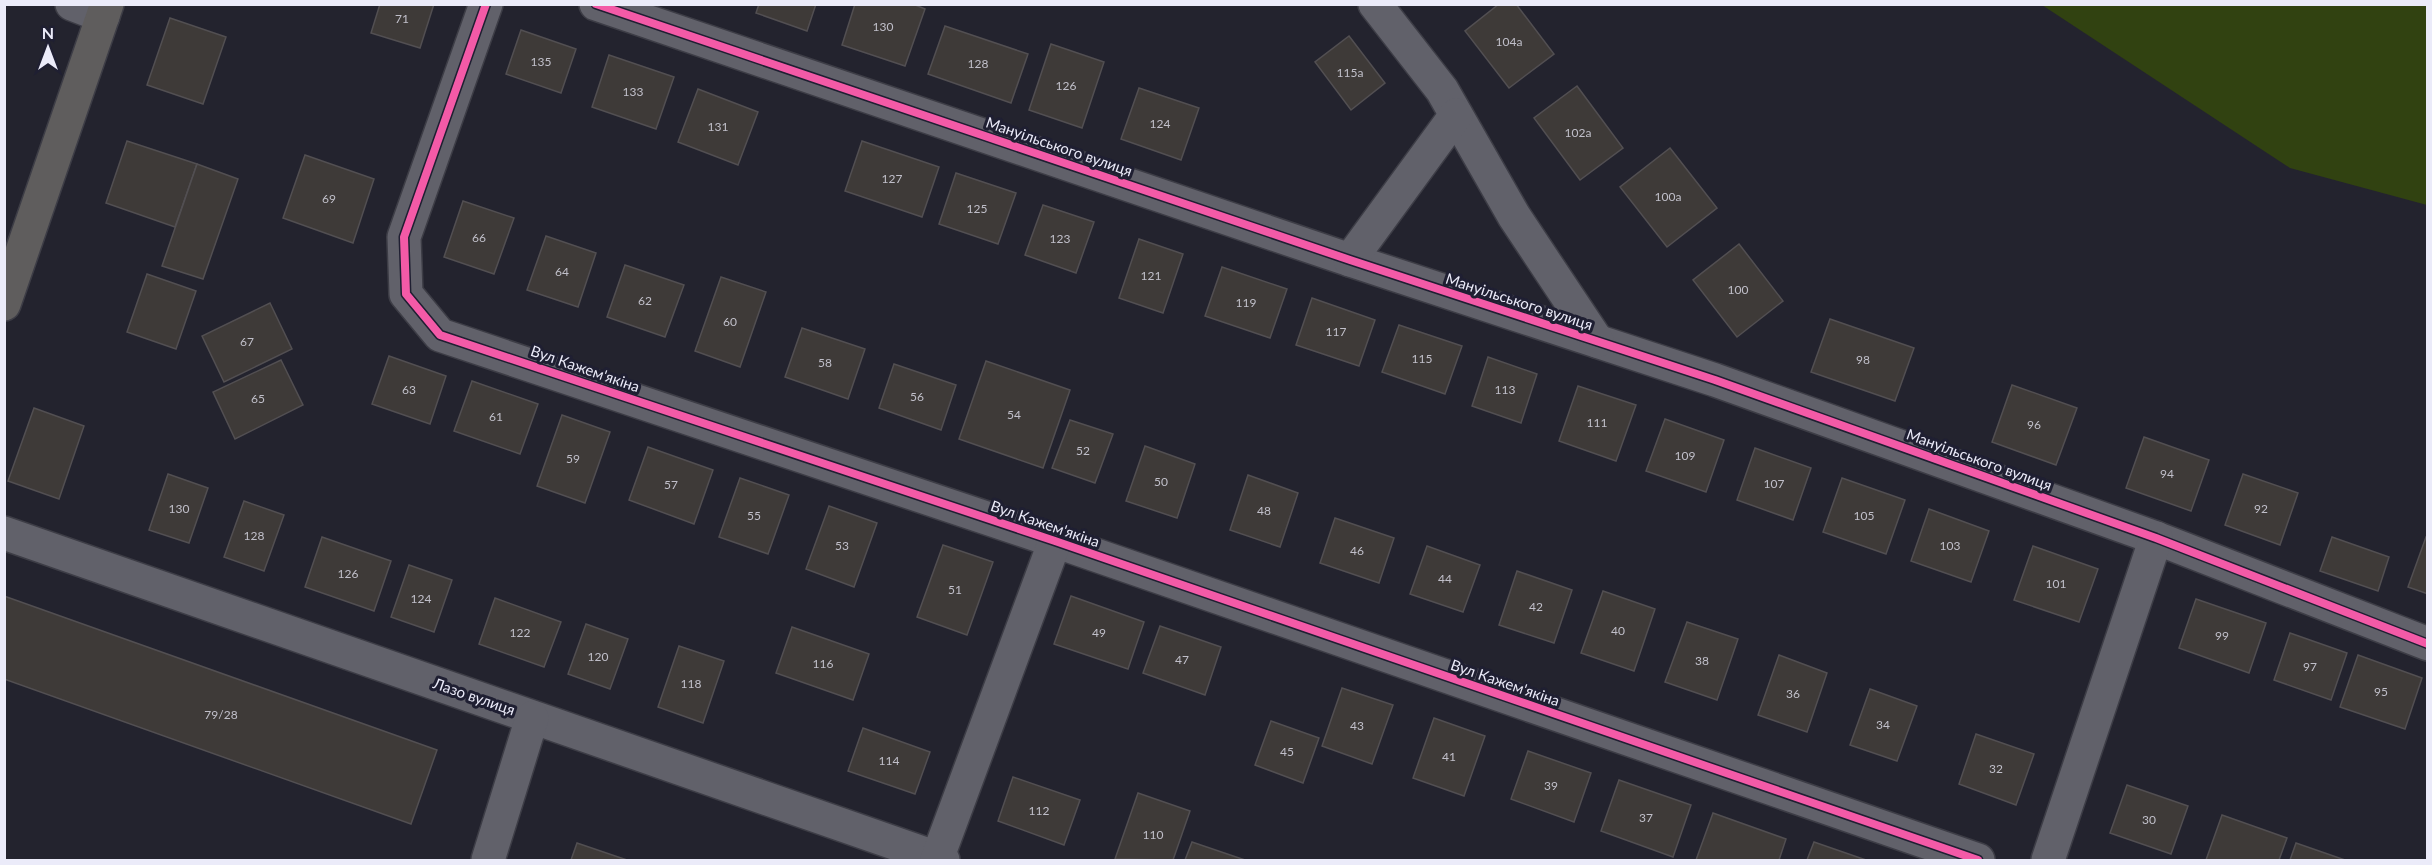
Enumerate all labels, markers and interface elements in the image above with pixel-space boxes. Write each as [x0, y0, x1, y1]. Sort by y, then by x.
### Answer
house number: 71 [395, 11, 409, 26]
north arrow [18, 18, 78, 78]
house number: 130 [873, 19, 893, 34]
text: N [42, 23, 54, 42]
house number: 104а [1496, 34, 1522, 49]
house number: 135 [531, 54, 551, 69]
house number: 128 [968, 56, 988, 71]
house number: 115а [1337, 65, 1363, 80]
house number: 126 [1056, 78, 1076, 93]
house number: 133 [623, 84, 643, 99]
street label: Мануільського вулиця [984, 113, 1135, 180]
house number: 124 [1150, 116, 1170, 131]
house number: 131 [708, 119, 728, 134]
house number: 102а [1565, 125, 1591, 140]
house number: 127 [882, 171, 902, 186]
house number: 100а [1655, 189, 1681, 204]
house number: 69 [322, 191, 336, 206]
house number: 125 [967, 201, 987, 216]
house number: 66 [472, 230, 486, 245]
house number: 123 [1050, 231, 1070, 246]
house number: 64 [555, 264, 569, 279]
house number: 121 [1141, 268, 1161, 283]
street label: Мануільського вулиця [1444, 269, 1595, 333]
house number: 100 [1728, 282, 1748, 297]
house number: 62 [638, 293, 652, 308]
house number: 119 [1236, 295, 1256, 310]
house number: 60 [723, 314, 737, 329]
house number: 117 [1326, 324, 1346, 339]
house number: 67 [240, 334, 254, 349]
street label: Вул Кажем'якіна [528, 341, 642, 395]
house number: 115 [1412, 351, 1432, 366]
house number: 98 [1856, 352, 1870, 367]
house number: 58 [818, 355, 832, 370]
house number: 63 [402, 382, 416, 397]
house number: 113 [1495, 382, 1515, 397]
house number: 56 [910, 389, 924, 404]
house number: 65 [251, 391, 265, 406]
house number: 54 [1007, 407, 1021, 422]
house number: 61 [489, 409, 503, 424]
house number: 111 [1587, 415, 1607, 430]
house number: 96 [2027, 417, 2041, 432]
street label: Мануільського вулиця [1904, 424, 2055, 494]
house number: 52 [1076, 443, 1090, 458]
house number: 109 [1675, 448, 1695, 463]
house number: 59 [566, 451, 580, 466]
house number: 94 [2160, 466, 2174, 481]
house number: 50 [1154, 474, 1168, 489]
house number: 107 [1764, 476, 1784, 491]
house number: 57 [664, 477, 678, 492]
street label: Вул Кажем'якіна [988, 496, 1102, 550]
house number: 130 [169, 501, 189, 516]
house number: 92 [2254, 501, 2268, 516]
house number: 48 [1257, 503, 1271, 518]
house number: 55 [747, 508, 761, 523]
house number: 105 [1854, 508, 1874, 523]
house number: 128 [244, 528, 264, 543]
house number: 53 [835, 538, 849, 553]
house number: 103 [1940, 538, 1960, 553]
house number: 46 [1350, 543, 1364, 558]
house number: 126 [338, 566, 358, 581]
house number: 44 [1438, 571, 1452, 586]
house number: 101 [2046, 576, 2066, 591]
house number: 51 [948, 582, 962, 597]
house number: 124 [411, 591, 431, 606]
house number: 42 [1529, 599, 1543, 614]
house number: 40 [1611, 623, 1625, 638]
house number: 122 [510, 625, 530, 640]
house number: 49 [1092, 625, 1106, 640]
house number: 99 [2215, 628, 2229, 643]
house number: 120 [588, 649, 608, 664]
house number: 47 [1175, 652, 1189, 667]
house number: 38 [1695, 653, 1709, 668]
street label: Вул Кажем'якіна [1448, 655, 1562, 709]
house number: 116 [813, 656, 833, 671]
house number: 97 [2303, 659, 2317, 674]
street label: Лазо вулиця [430, 673, 518, 718]
house number: 118 [681, 676, 701, 691]
house number: 95 [2374, 684, 2388, 699]
house number: 36 [1786, 686, 1800, 701]
house number: 79/28 [204, 707, 238, 722]
house number: 34 [1876, 717, 1890, 732]
house number: 43 [1350, 718, 1364, 733]
house number: 45 [1280, 744, 1294, 759]
house number: 41 [1442, 749, 1456, 764]
house number: 114 [879, 753, 899, 768]
house number: 32 [1989, 761, 2003, 776]
house number: 39 [1544, 778, 1558, 793]
house number: 112 [1029, 803, 1049, 818]
house number: 37 [1639, 810, 1653, 825]
house number: 30 [2142, 812, 2156, 827]
house number: 110 [1143, 827, 1163, 842]

